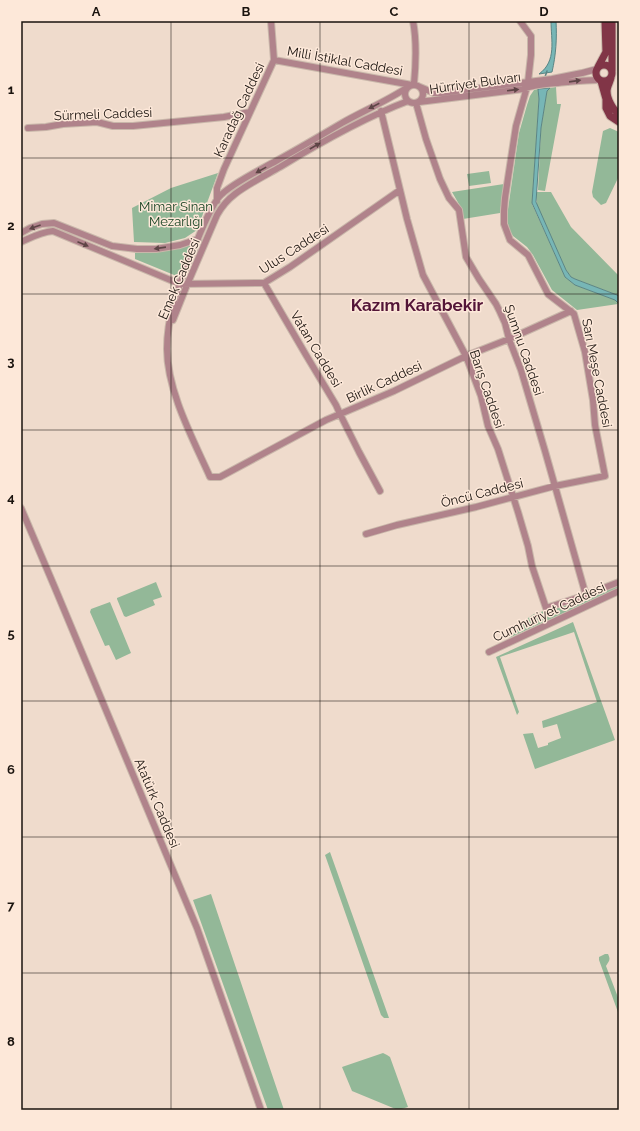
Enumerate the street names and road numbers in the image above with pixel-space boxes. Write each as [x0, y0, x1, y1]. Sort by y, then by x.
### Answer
street label: Milli İstiklal Caddesi [286, 42, 404, 79]
street label: Karadağ Caddesi [211, 60, 267, 160]
street label: Hürriyet Bulvarı [428, 69, 522, 97]
street label: Sürmeli Caddesi [54, 105, 152, 123]
street label: Ulus Caddesi [257, 221, 331, 277]
street label: Emek Caddesi [155, 236, 203, 322]
street label: Şumnu Caddesi [501, 303, 547, 397]
street label: Vatan Caddesi [287, 308, 345, 390]
street label: Sarı Meşe Caddesi [579, 317, 615, 429]
street label: Barış Caddesi [467, 348, 507, 430]
street label: Birlik Caddesi [344, 358, 424, 406]
street label: Öncü Caddesi [439, 475, 525, 510]
street label: Cumhuriyet Caddesi [490, 579, 608, 645]
street label: Atatürk Caddesi [131, 756, 183, 850]

